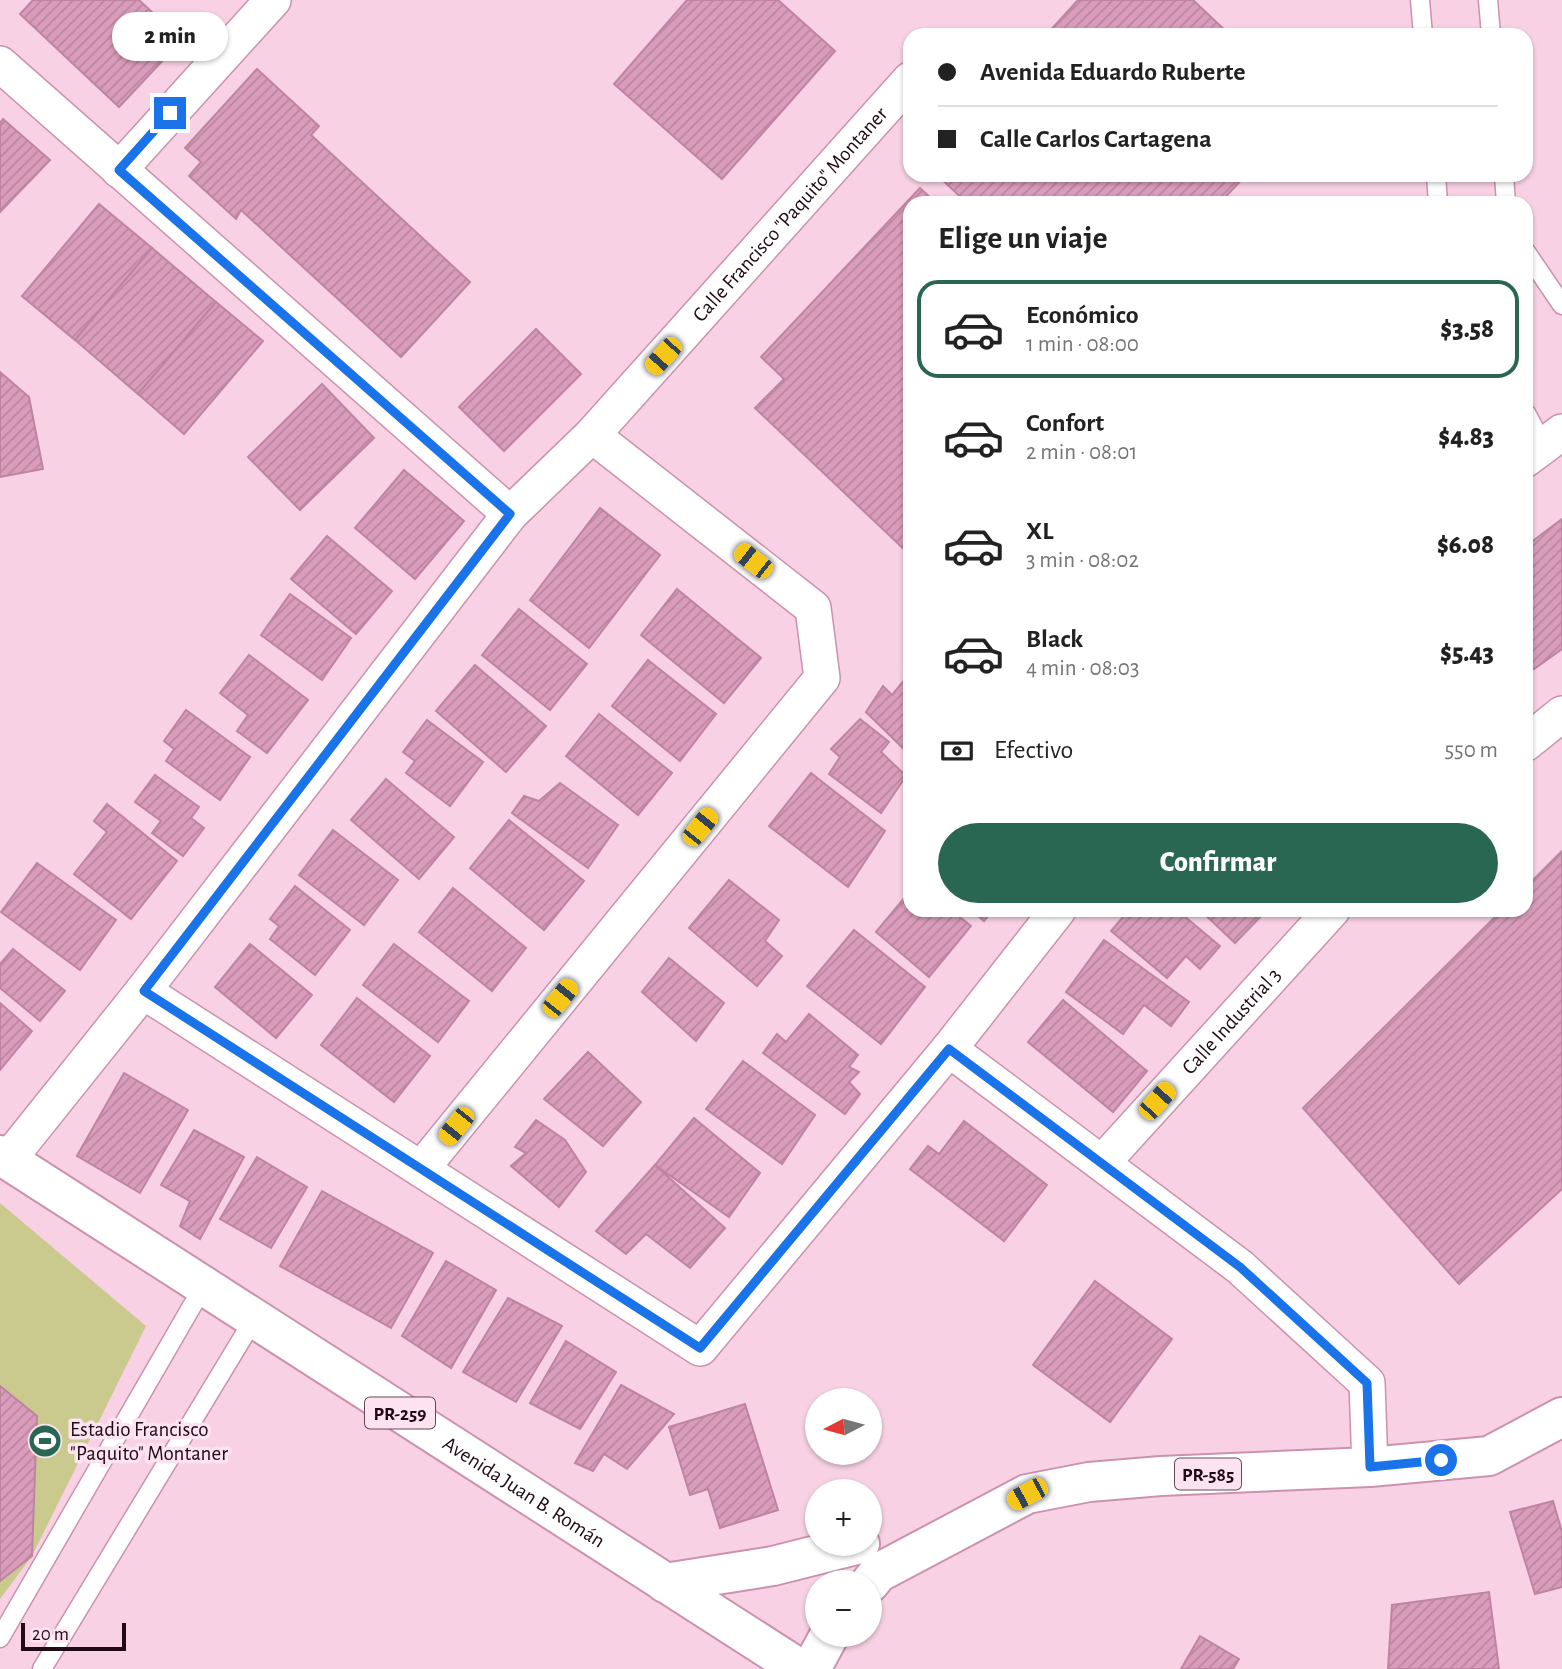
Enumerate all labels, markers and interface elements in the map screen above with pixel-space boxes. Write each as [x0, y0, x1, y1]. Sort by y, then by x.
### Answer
callout: 2 min [112, 11, 228, 60]
text: 2 min [144, 25, 196, 48]
text: Avenida Eduardo Ruberte [980, 59, 1245, 85]
route end [154, 97, 186, 129]
street label: Calle Francisco "Paquito" Montaner [689, 103, 892, 326]
text: Calle Carlos Cartagena [980, 126, 1212, 152]
text: Elige un viaje [938, 222, 1108, 254]
icon: car [942, 298, 1005, 361]
text: Económico [1026, 302, 1139, 328]
text: $3.58 [1440, 316, 1494, 342]
car [642, 333, 685, 379]
text: 1 min · 08:00 [1026, 333, 1139, 356]
icon: car [942, 406, 1005, 469]
text: Confort [1026, 410, 1104, 436]
text: $4.83 [1438, 424, 1494, 450]
text: 2 min · 08:01 [1026, 441, 1137, 464]
icon: car [942, 514, 1005, 577]
text: XL [1026, 518, 1053, 544]
text: $6.08 [1437, 532, 1494, 558]
car [730, 540, 777, 582]
text: 3 min · 08:02 [1026, 549, 1139, 572]
icon: car [942, 622, 1005, 685]
text: Black [1026, 626, 1083, 652]
text: $5.43 [1440, 640, 1494, 666]
text: 4 min · 08:03 [1026, 657, 1139, 680]
icon: cash [938, 732, 976, 770]
text: Efectivo [994, 737, 1073, 763]
text: 550 m [1444, 739, 1498, 762]
car [679, 804, 722, 850]
button: Confirmar [938, 823, 1498, 903]
street label: Calle Industrial 3 [1178, 964, 1285, 1078]
car [539, 975, 582, 1021]
car [1136, 1078, 1179, 1124]
car [435, 1103, 478, 1149]
north arrow [805, 1388, 882, 1465]
map controls [805, 1388, 882, 1647]
road number: PR-259 [365, 1398, 435, 1428]
place label: Estadio Francisco "Paquito" Montaner [70, 1419, 228, 1464]
sports icon: Estadio Francisco "Paquito" Montaner [26, 1422, 64, 1460]
street label: Avenida Juan B. Román [439, 1433, 609, 1552]
route start [1425, 1444, 1457, 1476]
road number: PR-585 [1175, 1458, 1241, 1490]
car [1004, 1475, 1051, 1513]
button: + [805, 1479, 882, 1556]
button: − [805, 1570, 882, 1647]
scale bar [21, 1620, 126, 1652]
text: 20 m [32, 1625, 69, 1644]

